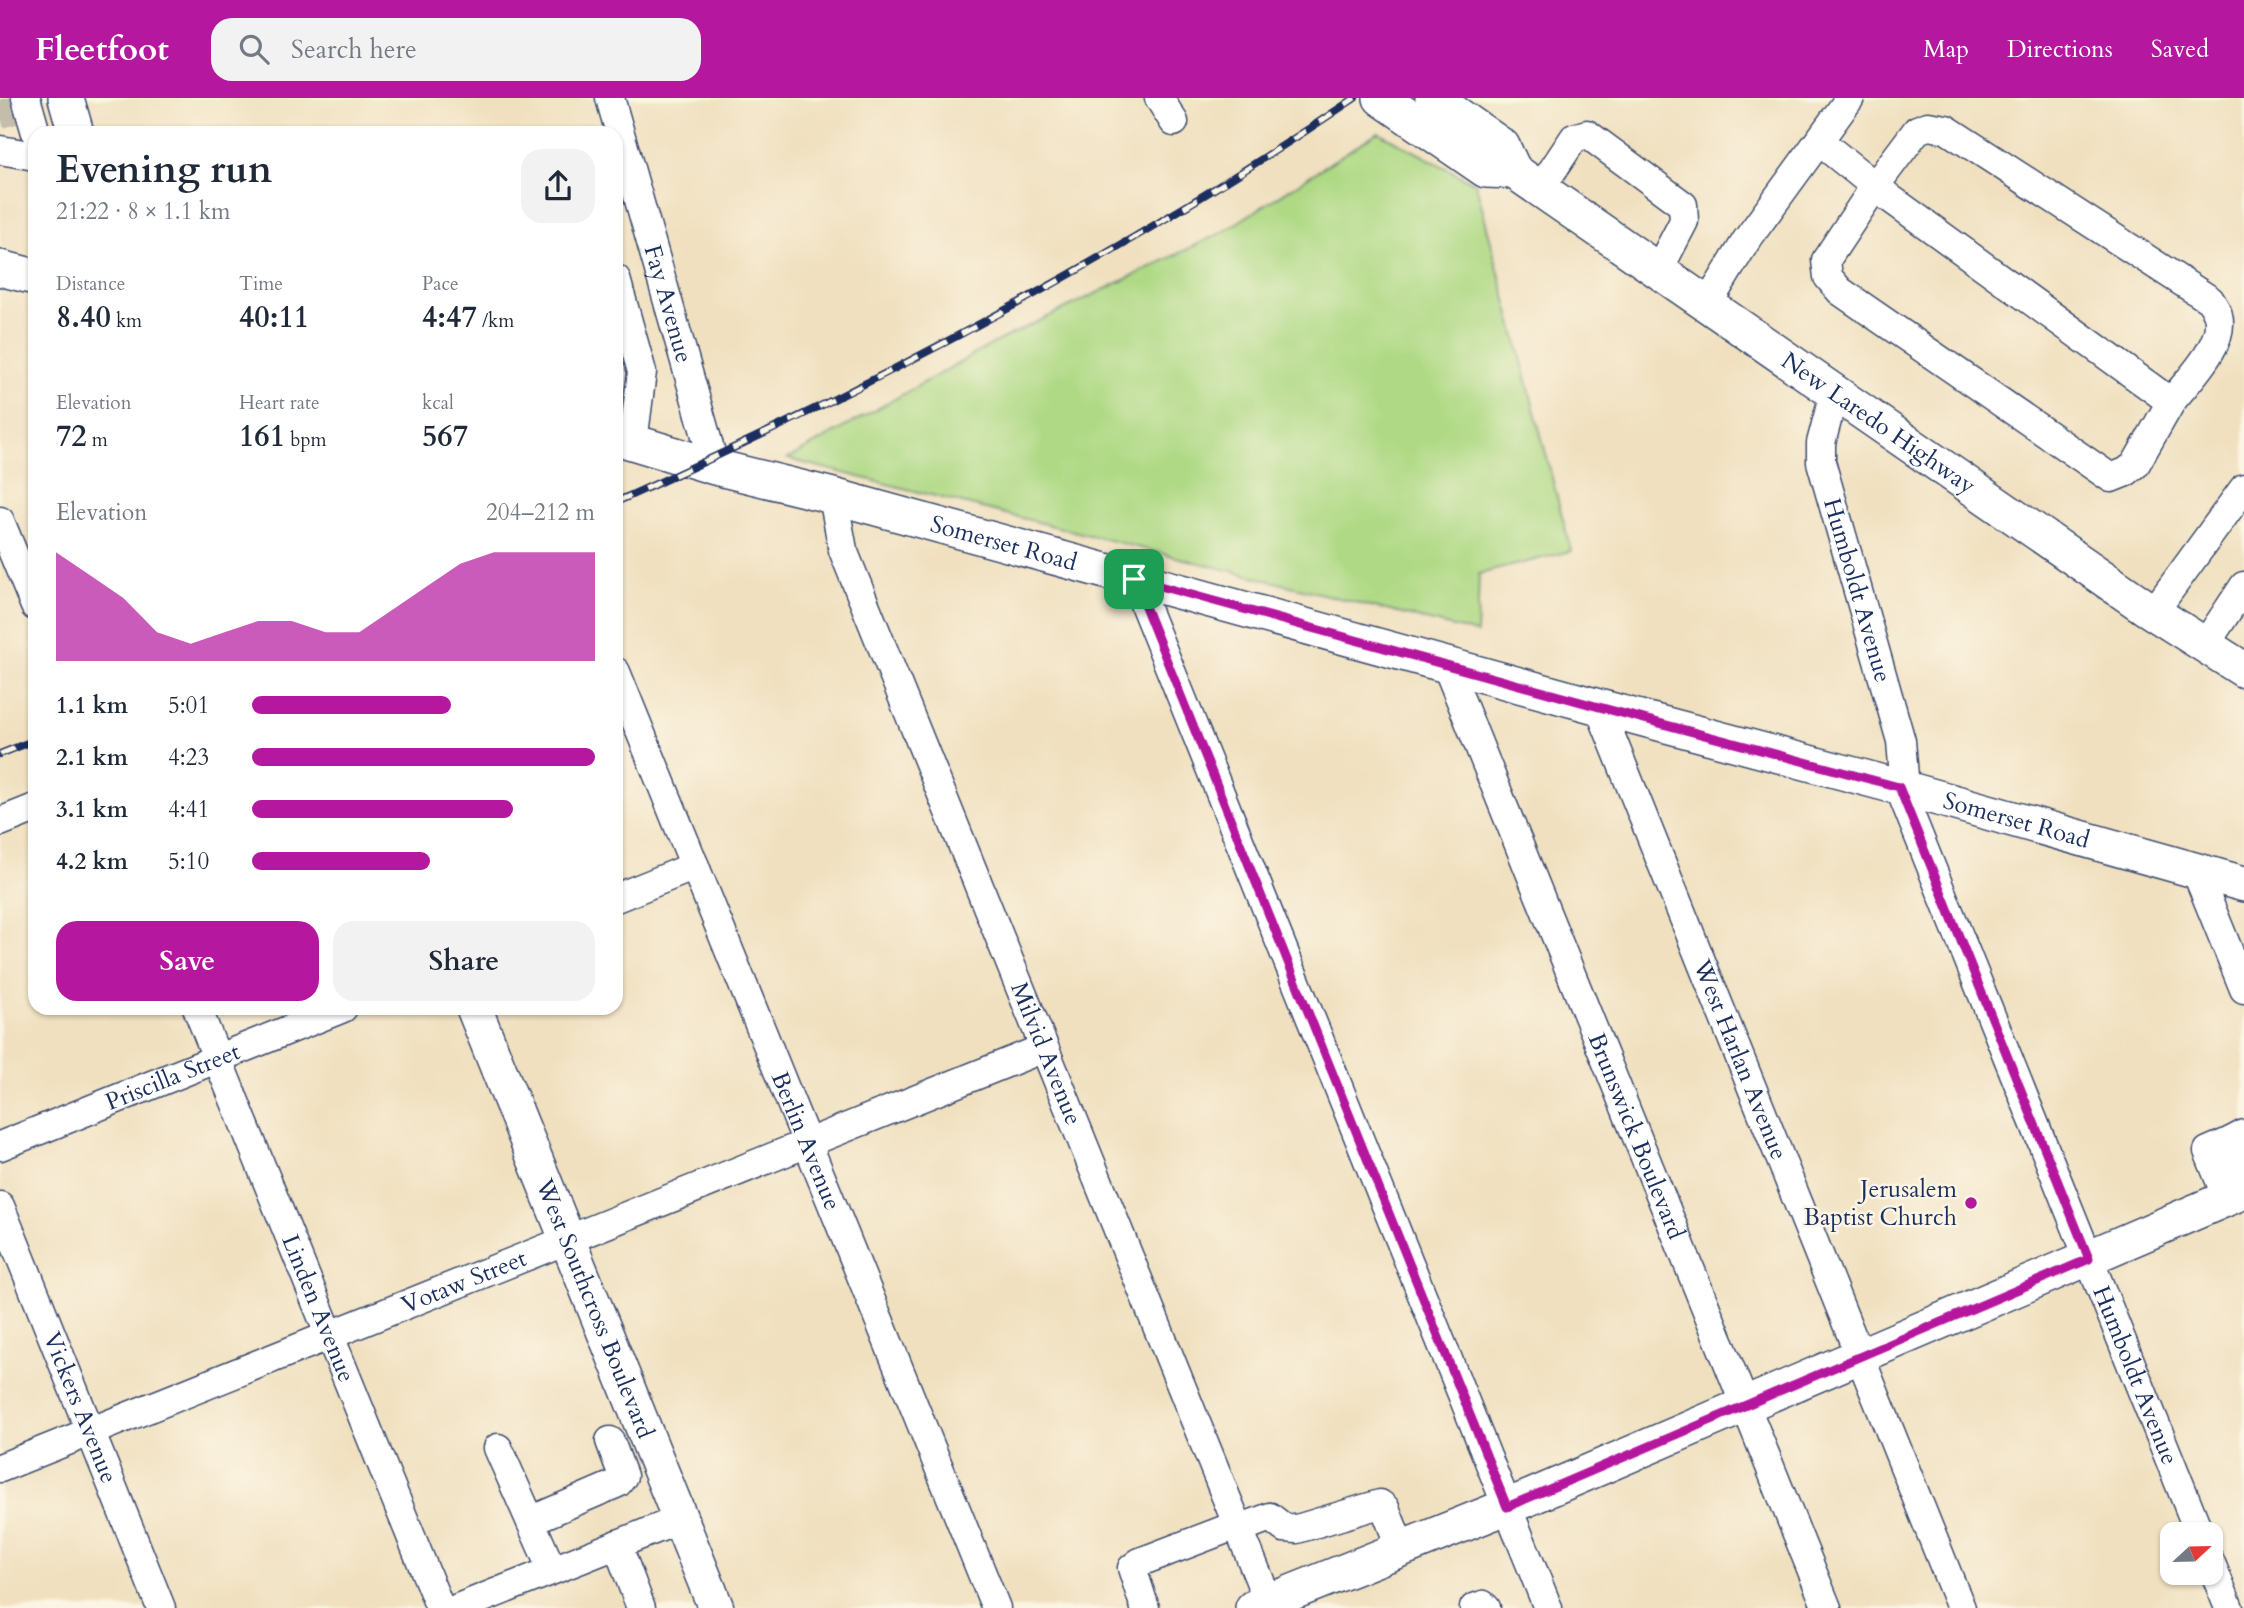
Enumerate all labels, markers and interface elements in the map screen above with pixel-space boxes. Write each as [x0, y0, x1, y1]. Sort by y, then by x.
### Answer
search box [211, 18, 701, 81]
text: Fleetfoot [35, 27, 169, 72]
icon: search [235, 30, 273, 68]
text: Search here [291, 32, 417, 67]
text: Map [1923, 33, 1969, 66]
text: Directions [2007, 33, 2113, 66]
text: Saved [2151, 33, 2209, 66]
text: Evening run [56, 144, 272, 196]
button: share [521, 149, 595, 223]
text: 21:22 · 8 × 1.1 km [56, 196, 230, 227]
street label: Fay Avenue [636, 241, 701, 367]
text: Distance [56, 271, 125, 297]
text: Time [239, 271, 283, 297]
text: Pace [422, 271, 459, 297]
text: 8.40 [56, 297, 111, 338]
text: 40:11 [239, 297, 309, 338]
text: 4:47 [422, 297, 477, 338]
text: km [111, 308, 142, 334]
text: /km [477, 308, 514, 334]
street label: New Laredo Highway [1775, 344, 1983, 502]
text: Elevation [56, 390, 131, 416]
text: Heart rate [239, 390, 320, 416]
text: kcal [422, 390, 454, 416]
text: 72 [56, 416, 87, 457]
text: 161 [239, 416, 285, 457]
text: 567 [422, 416, 468, 457]
text: m [87, 427, 108, 453]
text: bpm [285, 427, 327, 453]
street label: Humboldt Avenue [1816, 494, 1900, 686]
text: Elevation [56, 497, 147, 528]
text: 204–212 m [486, 497, 595, 528]
street label: Somerset Road [927, 507, 1081, 579]
pin [1104, 549, 1164, 609]
icon: arrive [1115, 560, 1153, 598]
text: 1.1 km [56, 690, 128, 721]
text: 5:01 [168, 690, 209, 721]
text: 2.1 km [56, 742, 128, 773]
text: 4:23 [168, 742, 209, 773]
street label: Somerset Road [1939, 784, 2094, 856]
text: 3.1 km [56, 794, 128, 825]
text: 4:41 [168, 794, 209, 825]
text: 4.2 km [56, 846, 128, 877]
text: 5:10 [168, 846, 209, 877]
button: Save [56, 921, 319, 1001]
button: Share [333, 921, 595, 1001]
street label: West Harlan Avenue [1685, 954, 1796, 1165]
street label: Milvid Avenue [1003, 977, 1090, 1130]
street label: Brunswick Boulevard [1580, 1028, 1693, 1244]
street label: Priscilla Street [100, 1035, 245, 1118]
street label: Berlin Avenue [763, 1067, 849, 1215]
street label: West Southcross Boulevard [528, 1173, 662, 1443]
place label: Jerusalem Baptist Church [1804, 1173, 1958, 1234]
marker: Jerusalem Baptist Church [1963, 1195, 1979, 1211]
street label: Linden Avenue [274, 1230, 363, 1387]
street label: Votaw Street [396, 1241, 532, 1321]
street label: Humboldt Avenue [2085, 1281, 2186, 1470]
street label: Vickers Avenue [36, 1327, 126, 1488]
north arrow [2160, 1522, 2222, 1586]
map controls [2160, 1522, 2223, 1585]

